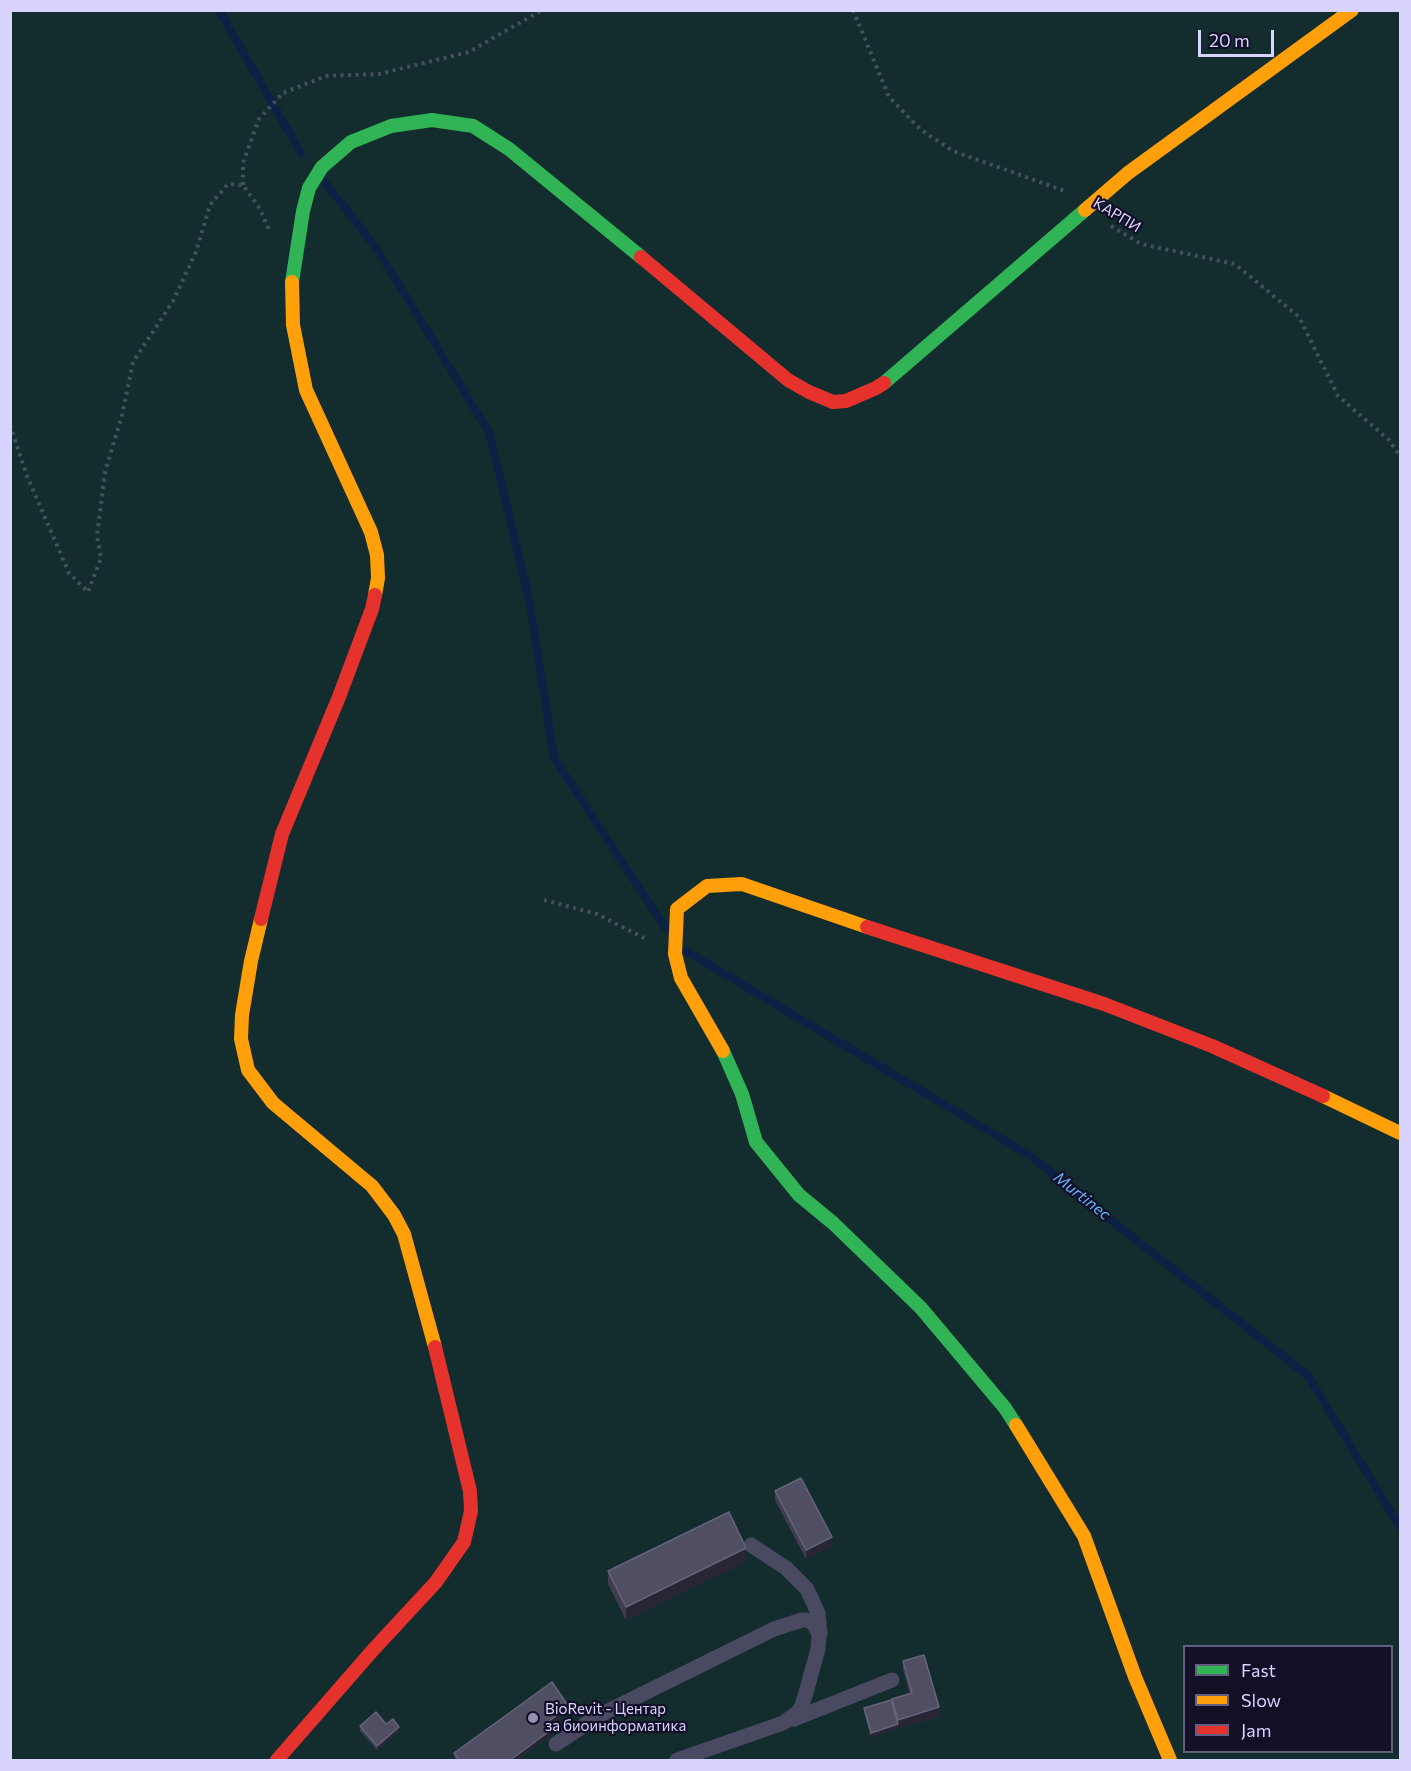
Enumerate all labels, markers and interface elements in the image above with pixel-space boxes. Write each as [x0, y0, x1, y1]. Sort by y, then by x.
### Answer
scale bar [1201, 18, 1278, 56]
text: 20 m [1209, 29, 1250, 51]
street label: КАРПИ [1090, 194, 1144, 236]
water label: Murtinec [1050, 1168, 1114, 1224]
legend [1183, 1645, 1393, 1753]
text: Fast [1241, 1659, 1276, 1681]
text: Slow [1241, 1689, 1281, 1711]
place label: BioRevit - Центар за биоинформатика [545, 1700, 686, 1735]
marker: BioRevit - Центар за биоинформатика [526, 1711, 540, 1725]
text: Jam [1241, 1719, 1271, 1741]

